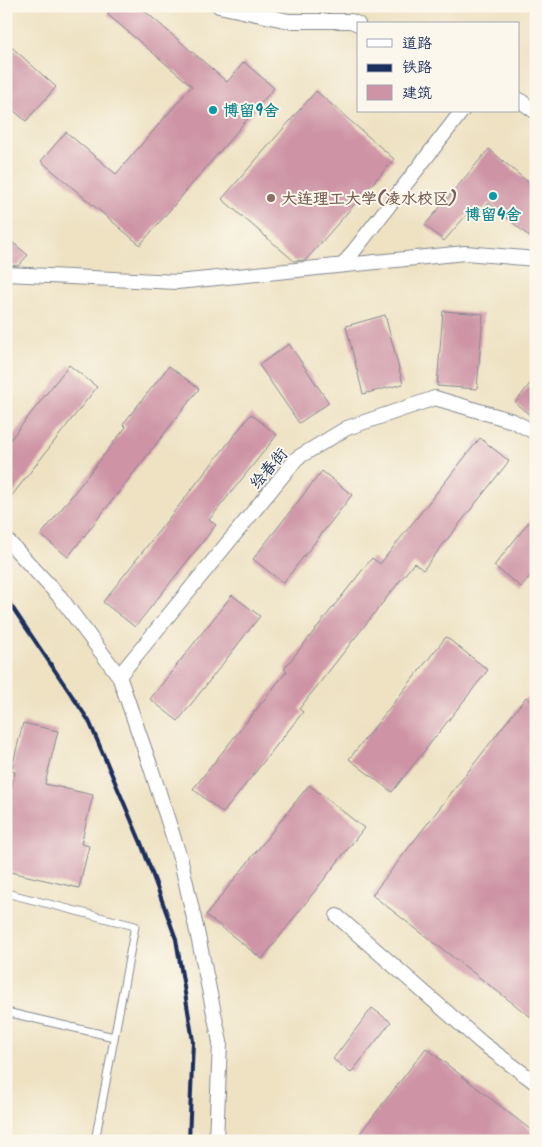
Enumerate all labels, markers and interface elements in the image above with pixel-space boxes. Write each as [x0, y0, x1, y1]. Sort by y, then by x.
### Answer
legend [357, 22, 520, 112]
text: 道路 [402, 32, 432, 56]
text: 铁路 [402, 56, 432, 80]
text: 建筑 [402, 82, 432, 106]
place label: 博留9舍 [223, 99, 279, 124]
marker: 博留9舍 [207, 104, 219, 116]
place label: 大连理工大学(凌水校区) [281, 187, 457, 212]
marker: 博留4舍 [487, 190, 499, 202]
marker: 大连理工大学(凌水校区) [265, 192, 277, 204]
place label: 博留4舍 [465, 203, 521, 228]
street label: 绘春街 [244, 443, 294, 495]

